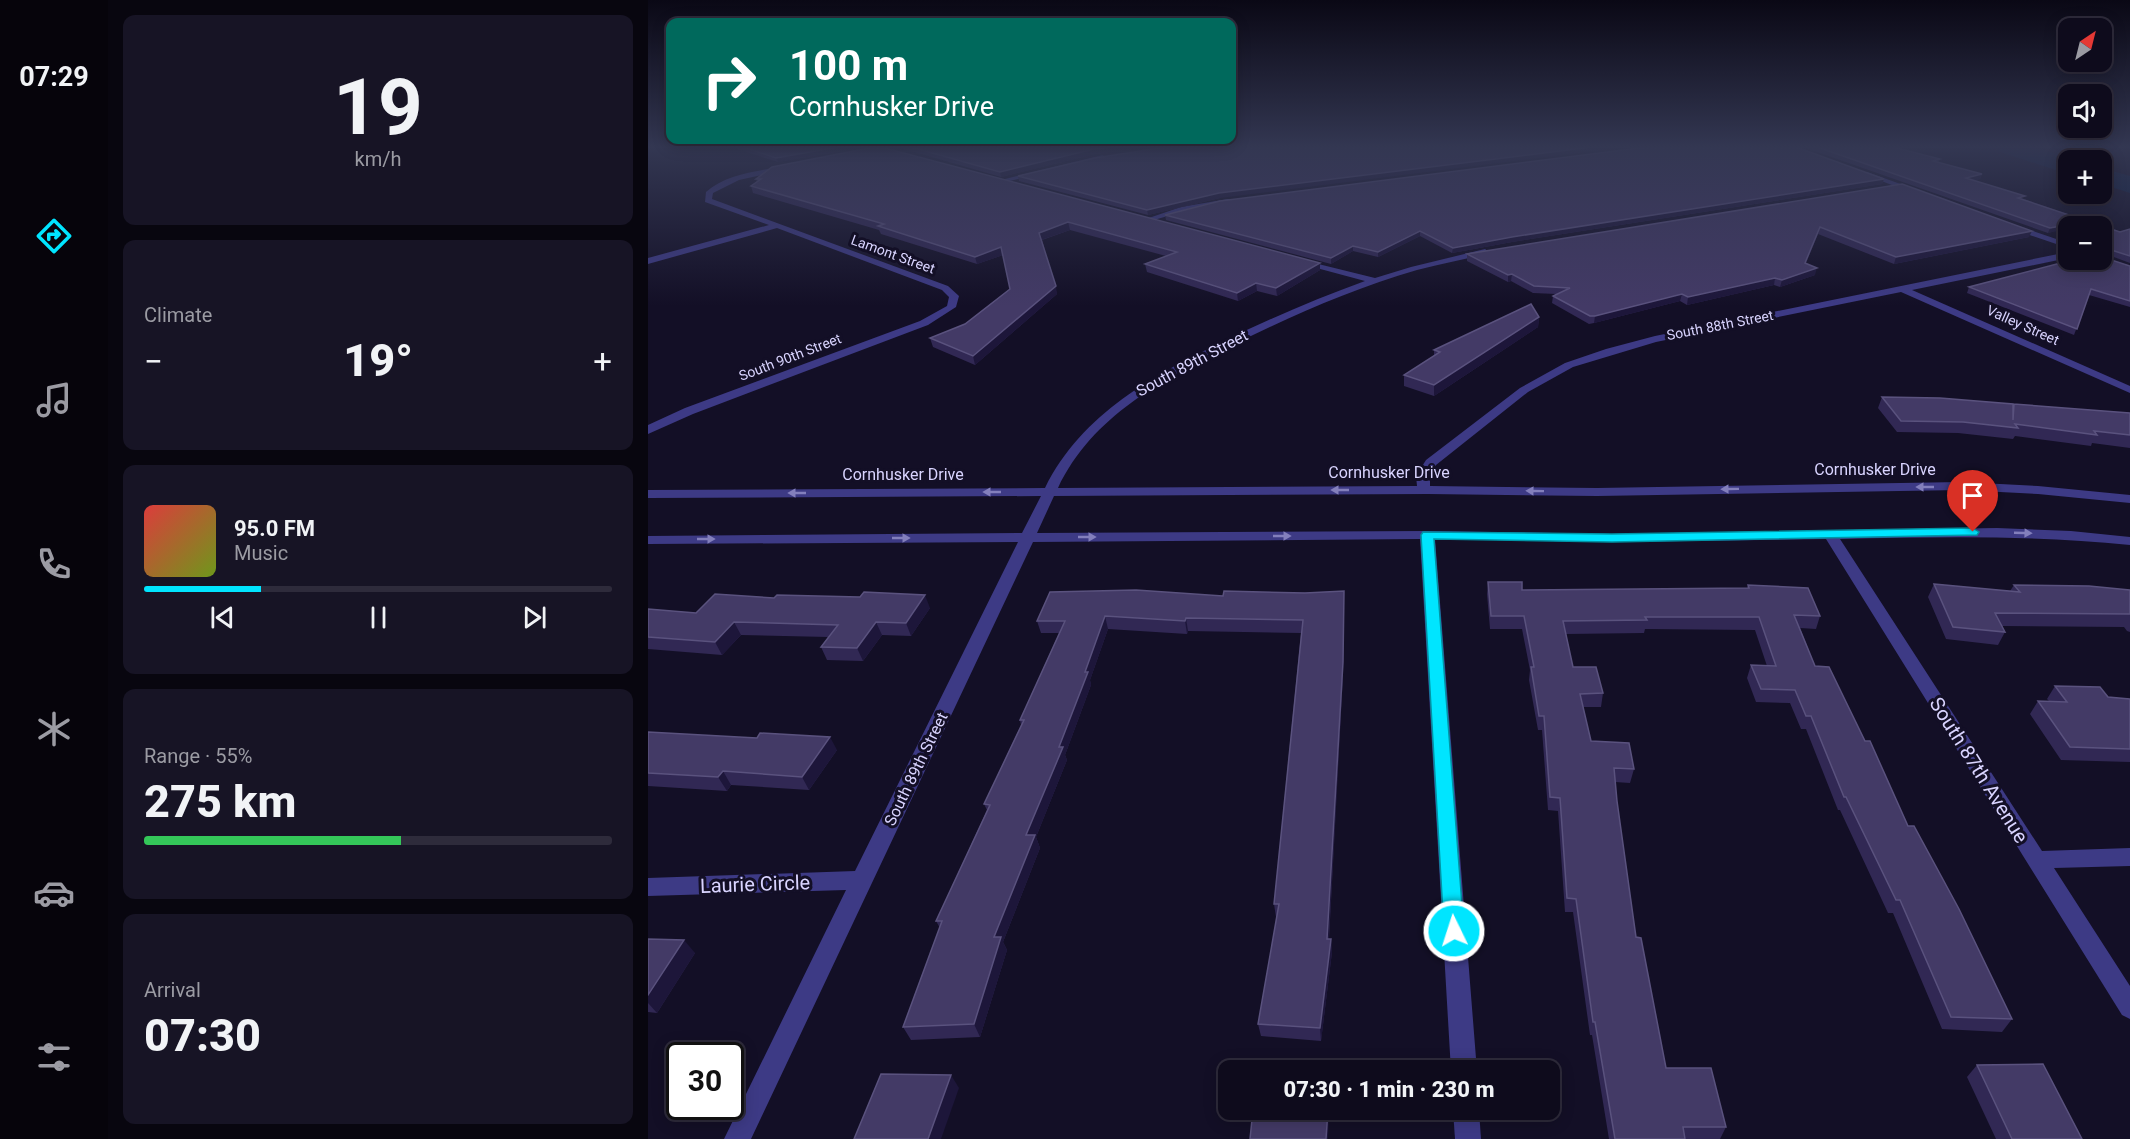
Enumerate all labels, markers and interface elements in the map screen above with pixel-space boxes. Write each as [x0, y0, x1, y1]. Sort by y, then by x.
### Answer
north arrow [2058, 18, 2112, 72]
map controls [2058, 18, 2112, 270]
text: 100 m [789, 41, 908, 90]
icon: right [690, 42, 768, 120]
text: 07:29 [19, 61, 89, 93]
text: 19 [333, 62, 423, 153]
button: sound [2058, 84, 2112, 138]
text: Cornhusker Drive [789, 91, 994, 123]
text: km/h [355, 147, 401, 171]
button: + [2058, 150, 2112, 204]
icon: directions [33, 215, 75, 257]
button: − [2058, 216, 2112, 270]
street label: Lamont Street [849, 231, 938, 277]
street label: Valley Street [1984, 302, 2062, 348]
text: Climate [144, 303, 212, 327]
street label: South 88th Street [1665, 307, 1775, 343]
street label: South 89th Street [1133, 326, 1251, 400]
street label: South 90th Street [737, 330, 844, 384]
text: 19° [343, 334, 413, 387]
text: − [144, 342, 163, 381]
text: + [593, 342, 612, 381]
icon: music [33, 379, 75, 421]
street label: Cornhusker Drive [1814, 460, 1936, 479]
street label: Cornhusker Drive [1328, 463, 1450, 482]
street label: Cornhusker Drive [842, 465, 964, 484]
pin [1947, 470, 1998, 532]
icon: arrive [1956, 479, 1989, 512]
one-way arrow [1916, 482, 1935, 492]
one-way arrow [1721, 484, 1740, 494]
one-way arrow [1331, 485, 1350, 495]
one-way arrow [1526, 486, 1545, 496]
one-way arrow [982, 487, 1001, 497]
one-way arrow [787, 488, 806, 498]
text: 95.0 FM [234, 516, 315, 541]
one-way arrow [2013, 528, 2032, 537]
one-way arrow [1272, 531, 1291, 541]
one-way arrow [1077, 532, 1096, 542]
one-way arrow [892, 533, 911, 543]
one-way arrow [697, 534, 716, 544]
text: Music [234, 541, 288, 565]
icon: phone [33, 543, 75, 585]
icon: previous [206, 601, 239, 634]
icon: pause [362, 601, 395, 634]
icon: next [518, 601, 551, 634]
street label: South 87th Avenue [1925, 693, 2033, 847]
icon: climate [33, 708, 75, 750]
street label: South 89th Street [880, 709, 952, 829]
text: Range · 55% [144, 744, 252, 768]
text: 275 km [144, 775, 296, 828]
street label: Laurie Circle [699, 870, 811, 898]
icon: car [33, 872, 75, 914]
position arrow [1422, 899, 1486, 963]
text: Arrival [144, 978, 201, 1002]
text: 07:30 [144, 1009, 261, 1062]
icon: filters [33, 1036, 75, 1078]
speed limit sign: 30 [666, 1042, 744, 1120]
text: 07:30 · 1 min · 230 m [1284, 1077, 1494, 1102]

